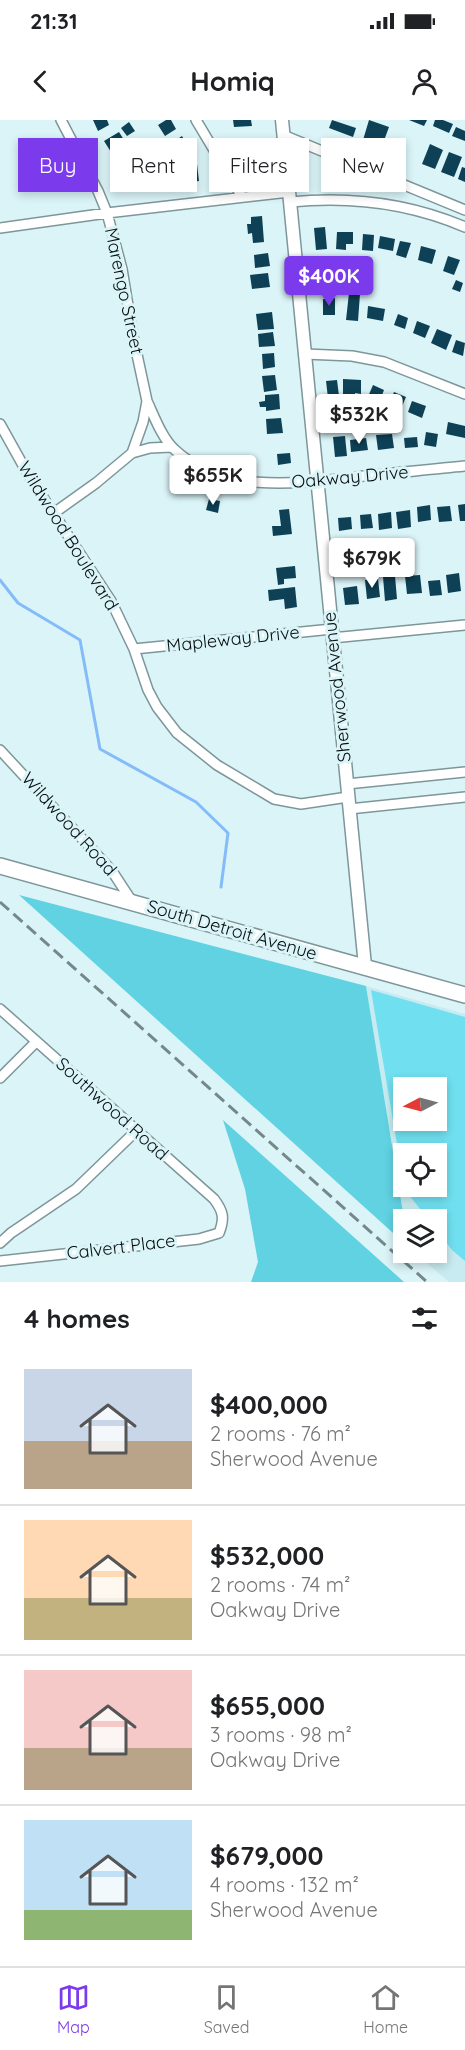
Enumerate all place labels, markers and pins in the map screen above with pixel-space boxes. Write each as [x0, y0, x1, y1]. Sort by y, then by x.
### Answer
pin: $400K [287, 256, 371, 307]
pin: $532K [317, 394, 401, 445]
pin: $655K [171, 455, 255, 506]
pin: $679K [330, 538, 414, 589]

